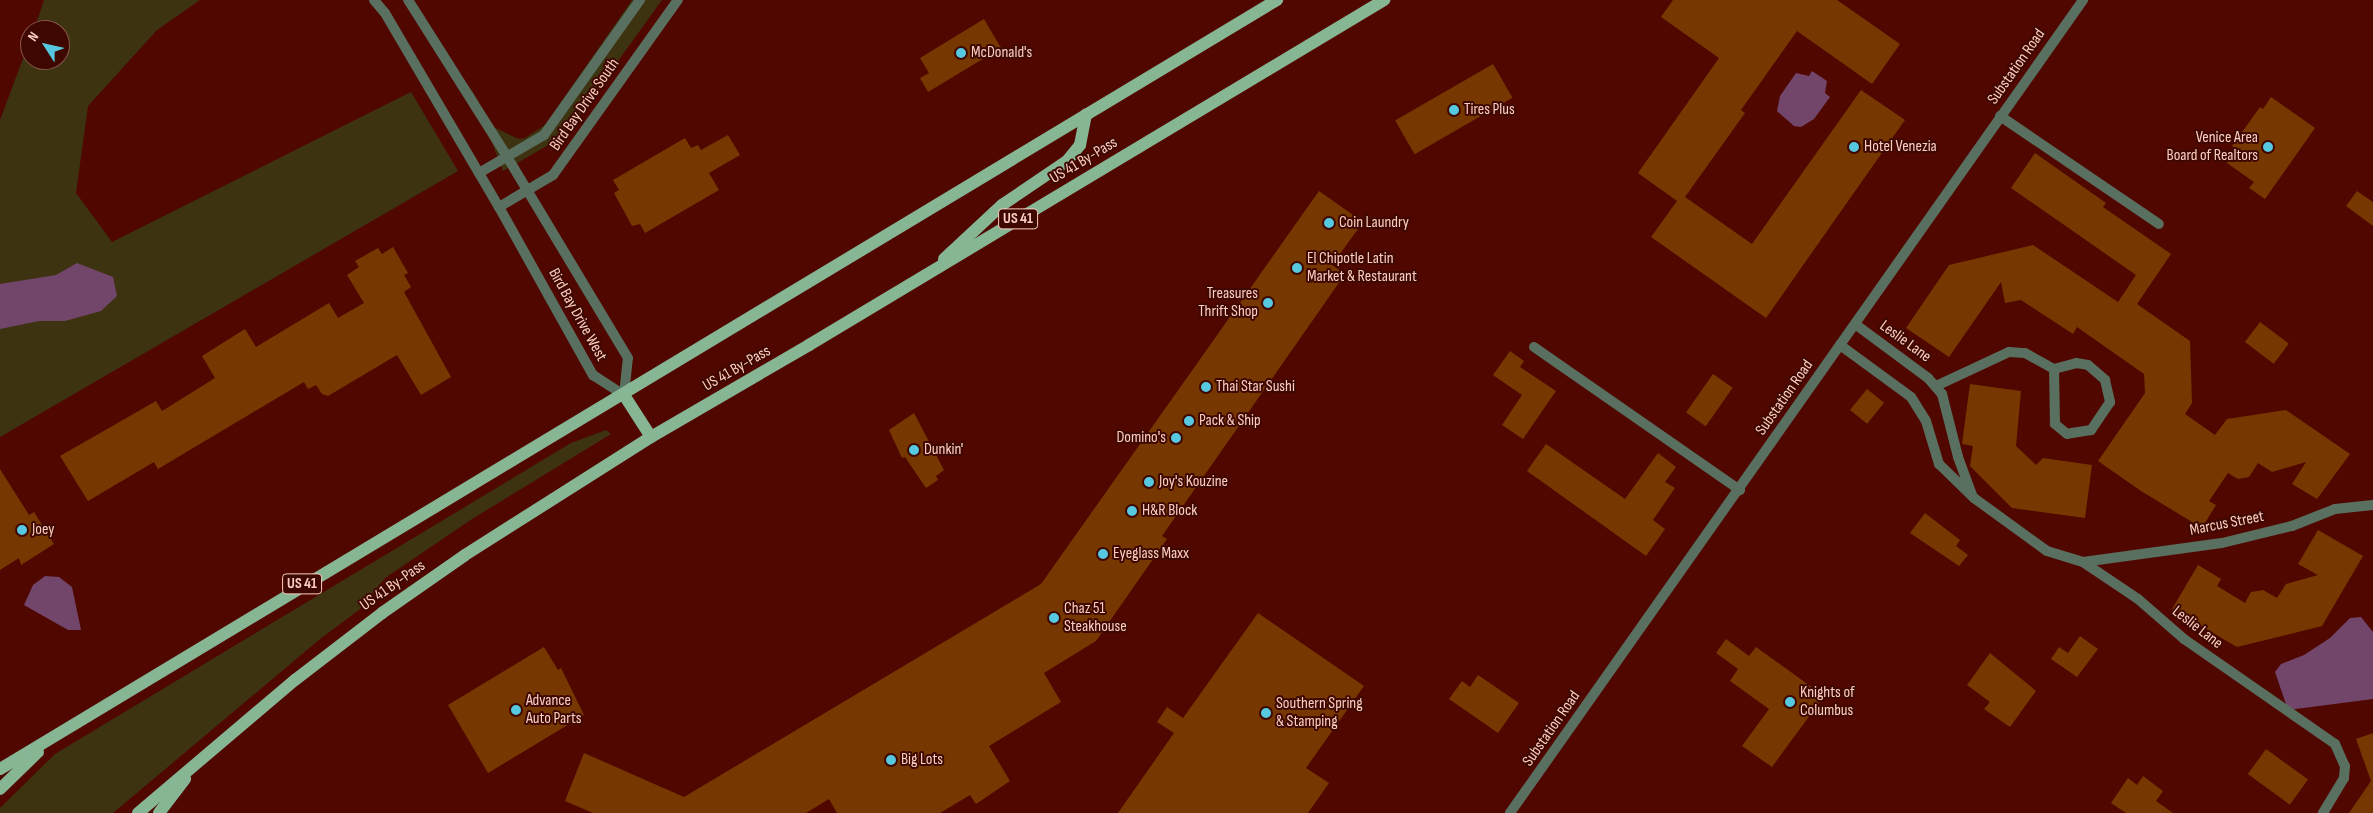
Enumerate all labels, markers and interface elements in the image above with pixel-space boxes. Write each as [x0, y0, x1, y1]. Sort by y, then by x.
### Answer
north arrow [20, 20, 70, 70]
street label: Substation Road [1984, 26, 2050, 108]
text: N [24, 29, 42, 45]
place label: McDonald's [971, 43, 1032, 63]
marker: McDonald's [955, 47, 967, 59]
street label: Bird Bay Drive South [546, 55, 624, 155]
place label: Tires Plus [1464, 100, 1515, 120]
marker: Tires Plus [1448, 104, 1460, 116]
place label: Venice Area Board of Realtors [2167, 128, 2258, 166]
street label: US 41 By-Pass [1047, 133, 1121, 189]
place label: Hotel Venezia [1864, 137, 1937, 157]
marker: Hotel Venezia [1848, 141, 1860, 153]
marker: Venice Area Board of Realtors [2262, 141, 2274, 153]
road number: US 41 [998, 206, 1038, 232]
place label: Coin Laundry [1339, 213, 1409, 233]
marker: Coin Laundry [1323, 217, 1335, 229]
place label: El Chipotle Latin Market & Restaurant [1307, 249, 1417, 287]
marker: El Chipotle Latin Market & Restaurant [1291, 262, 1303, 274]
street label: Bird Bay Drive West [544, 265, 610, 365]
place label: Treasures Thrift Shop [1198, 284, 1258, 322]
marker: Treasures Thrift Shop [1262, 297, 1274, 309]
street label: Leslie Lane [1876, 317, 1934, 367]
street label: US 41 By-Pass [700, 342, 774, 396]
street label: Substation Road [1752, 357, 1818, 439]
place label: Thai Star Sushi [1216, 377, 1295, 397]
marker: Thai Star Sushi [1200, 381, 1212, 393]
place label: Pack & Ship [1199, 411, 1261, 431]
marker: Pack & Ship [1183, 415, 1195, 427]
place label: Domino's [1116, 428, 1166, 448]
marker: Domino's [1170, 432, 1182, 444]
place label: Dunkin' [924, 440, 963, 460]
marker: Dunkin' [908, 444, 920, 456]
place label: Joy's Kouzine [1159, 472, 1228, 492]
marker: Joy's Kouzine [1143, 476, 1155, 488]
place label: H&R Block [1142, 501, 1197, 521]
marker: H&R Block [1126, 505, 1138, 517]
street label: Marcus Street [2188, 507, 2266, 541]
place label: Joey [32, 520, 54, 540]
marker: Joey [16, 524, 28, 536]
place label: Eyeglass Maxx [1113, 544, 1189, 564]
marker: Eyeglass Maxx [1097, 548, 1109, 560]
street label: US 41 By-Pass [357, 557, 429, 615]
road number: US 41 [282, 572, 322, 596]
place label: Chaz 51 Steakhouse [1064, 599, 1127, 637]
street label: Leslie Lane [2168, 602, 2226, 654]
marker: Chaz 51 Steakhouse [1048, 612, 1060, 624]
place label: Knights of Columbus [1800, 683, 1855, 721]
street label: Substation Road [1519, 688, 1585, 770]
place label: Advance Auto Parts [526, 691, 581, 729]
place label: Southern Spring & Stamping [1276, 694, 1363, 732]
marker: Knights of Columbus [1784, 696, 1796, 708]
marker: Advance Auto Parts [510, 704, 522, 716]
marker: Southern Spring & Stamping [1260, 707, 1272, 719]
place label: Big Lots [901, 750, 943, 770]
marker: Big Lots [885, 754, 897, 766]

